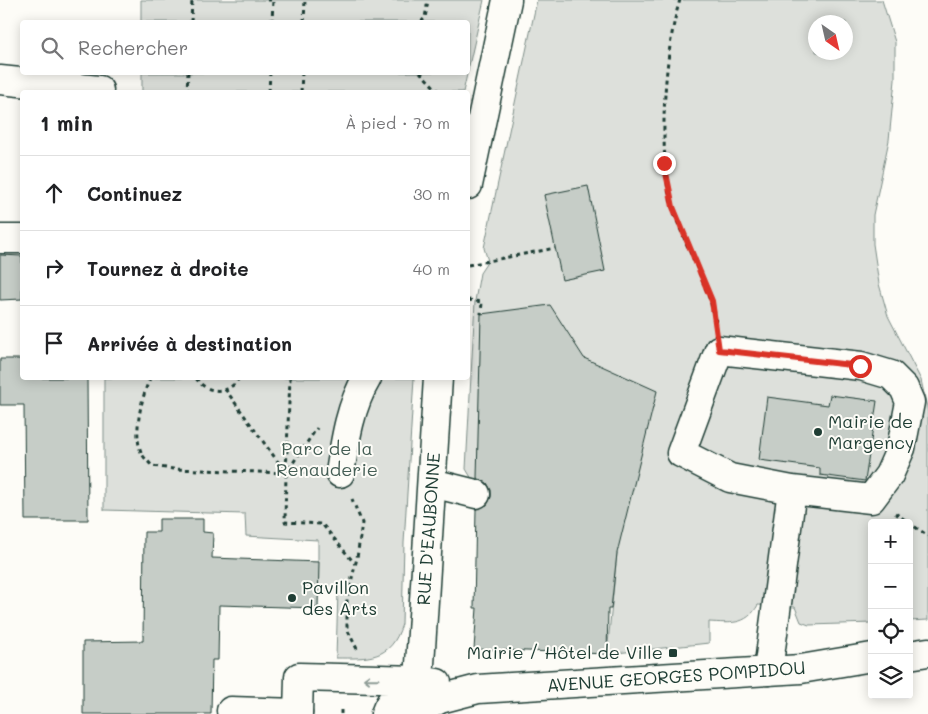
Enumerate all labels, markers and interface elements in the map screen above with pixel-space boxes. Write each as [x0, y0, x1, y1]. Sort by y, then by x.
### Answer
north arrow [808, 15, 853, 60]
search box [20, 20, 470, 75]
icon: search [38, 34, 66, 62]
text: Rechercher [78, 35, 188, 60]
text: 1 min [40, 109, 93, 136]
text: À pied · 70 m [345, 112, 450, 133]
route end [653, 152, 676, 175]
icon: ahead [40, 179, 68, 207]
text: Continuez [87, 181, 182, 206]
text: 30 m [413, 183, 450, 204]
icon: right [40, 254, 68, 282]
text: Tournez à droite [87, 256, 249, 281]
text: 40 m [413, 258, 450, 279]
icon: arrive [40, 329, 68, 357]
text: Arrivée à destination [87, 331, 292, 356]
route start [849, 355, 872, 378]
place label: Mairie de Margency [828, 409, 914, 454]
marker: Mairie de Margency [812, 426, 824, 438]
park label: Parc de la Renauderie [276, 436, 378, 481]
street label: RUE D'EAUBONNE [411, 452, 445, 606]
map controls [868, 519, 913, 699]
button: + [868, 519, 913, 564]
button: − [868, 564, 913, 609]
place label: Pavillon des Arts [302, 575, 377, 620]
marker: Pavillon des Arts [286, 592, 298, 604]
button: locate [868, 609, 913, 654]
place label: Mairie / Hôtel de Ville [467, 640, 663, 664]
marker: Mairie / Hôtel de Ville [667, 647, 679, 659]
button: layers [868, 654, 913, 699]
street label: AVENUE GEORGES POMPIDOU [546, 655, 806, 697]
one-way arrow [363, 674, 379, 684]

